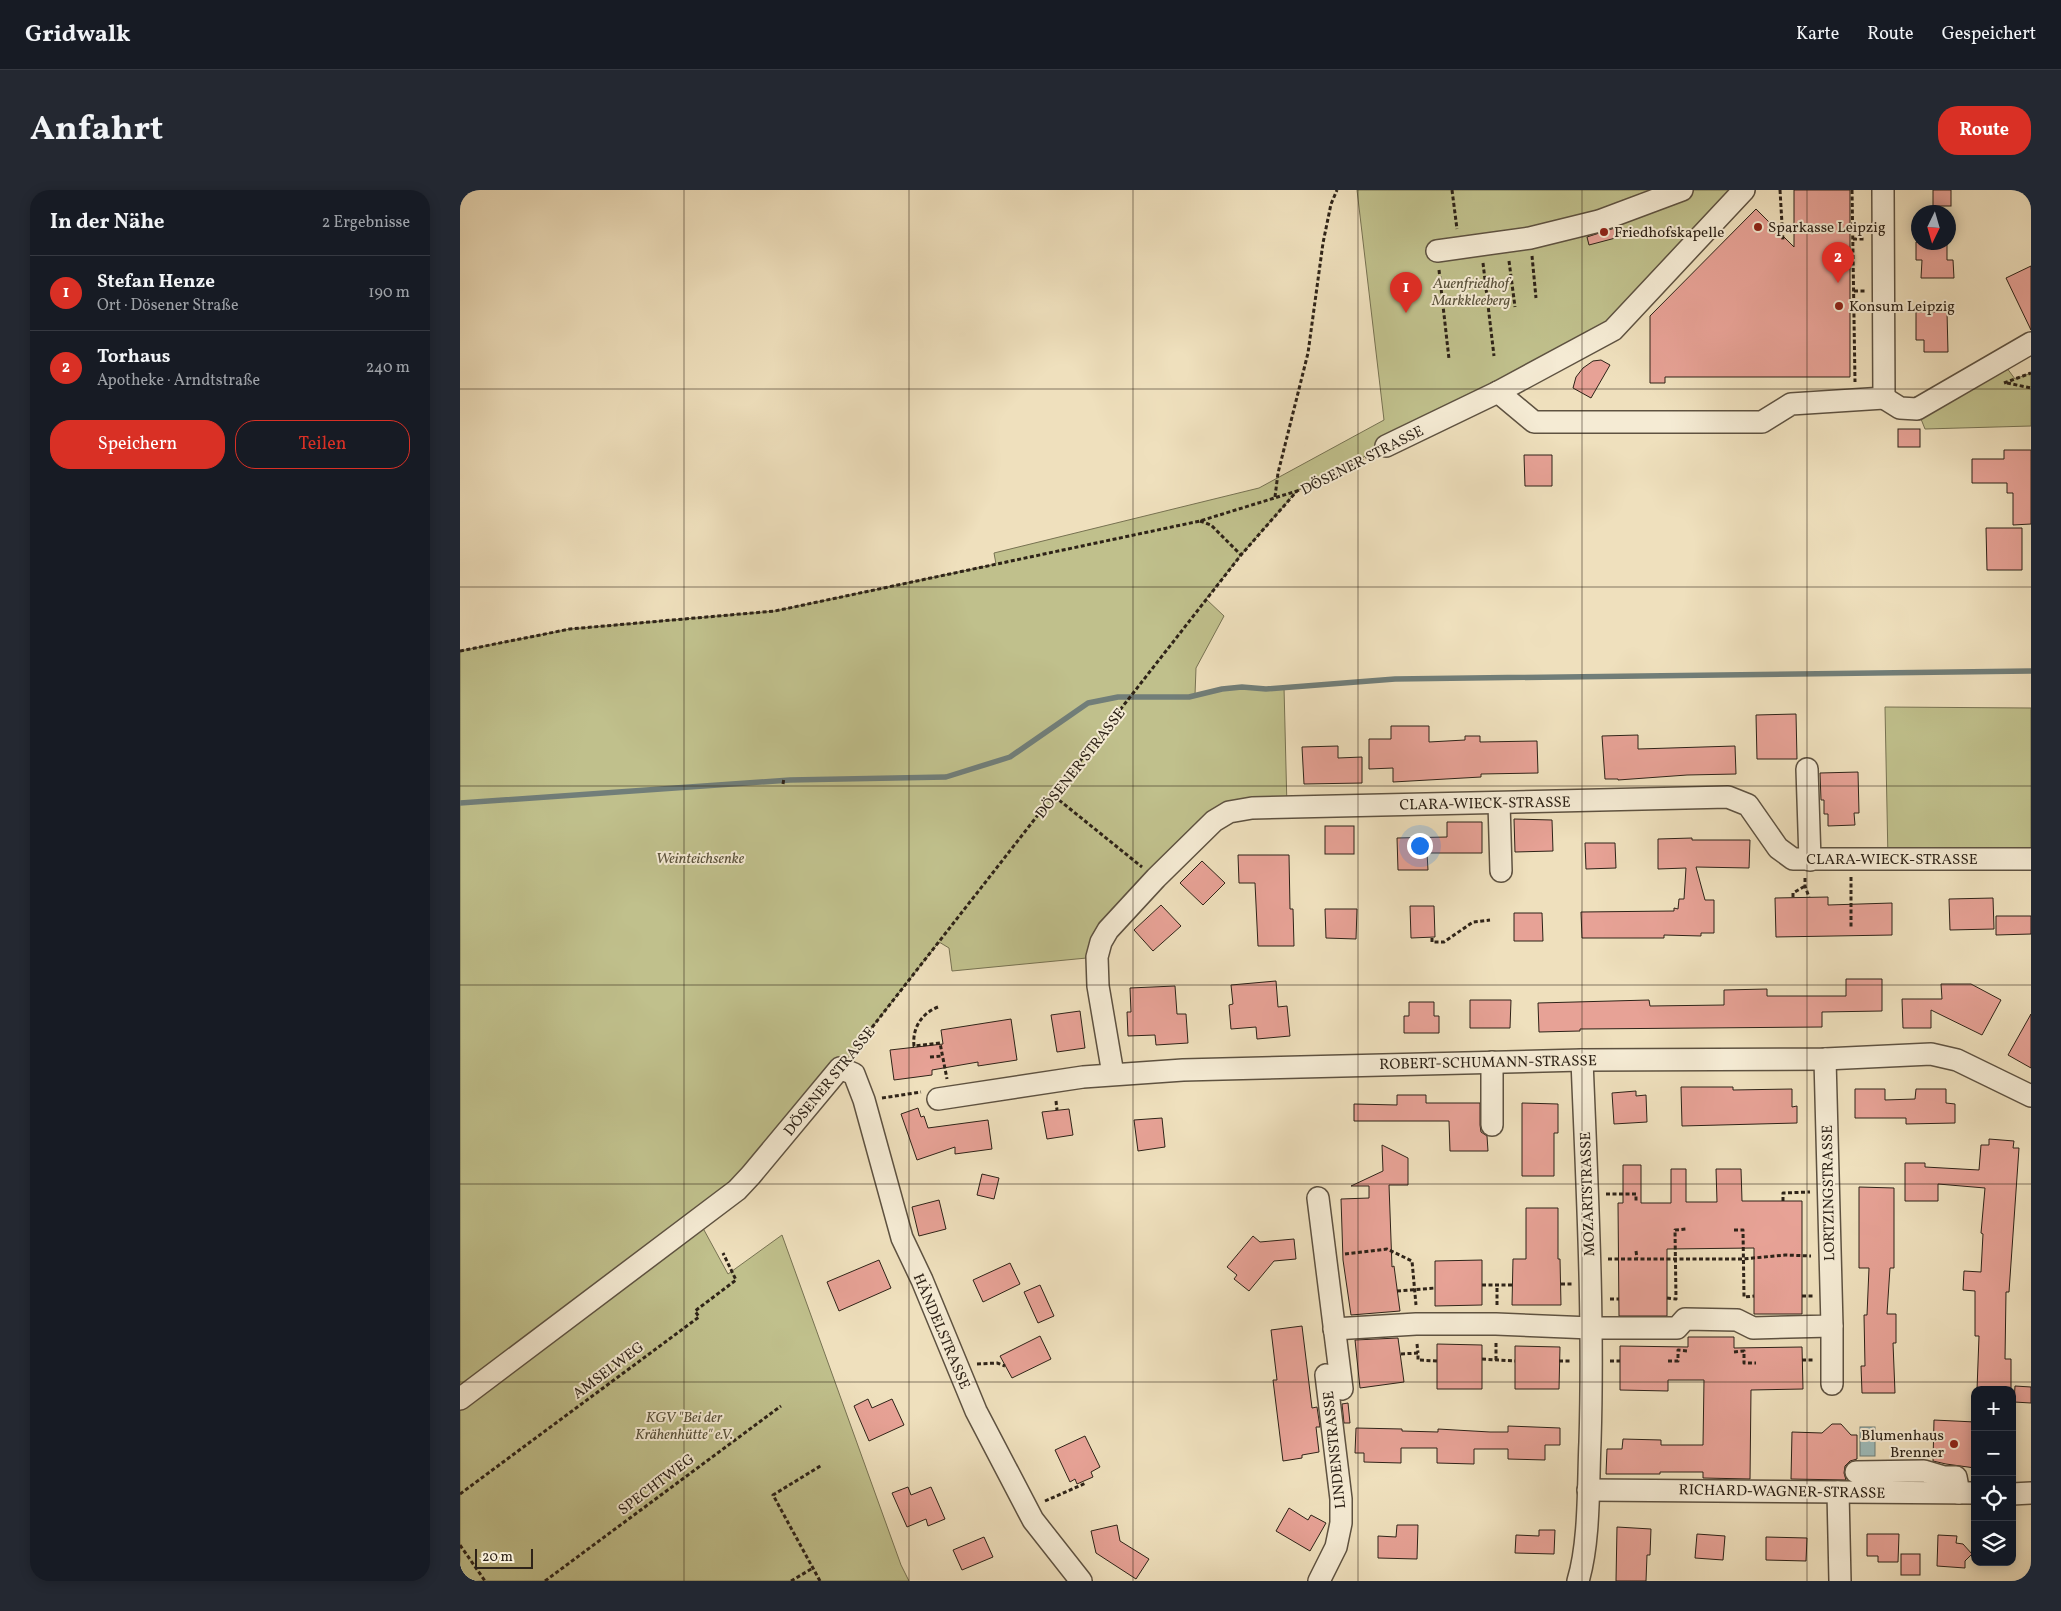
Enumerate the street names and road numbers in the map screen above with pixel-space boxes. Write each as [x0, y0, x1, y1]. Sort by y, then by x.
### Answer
street label: DÖSENER STRASSE [1298, 421, 1428, 501]
street label: DÖSENER STRASSE [1031, 704, 1131, 824]
street label: CLARA-WIECK-STRASSE [1399, 793, 1571, 816]
street label: CLARA-WIECK-STRASSE [1806, 850, 1978, 871]
street label: DÖSENER STRASSE [780, 1023, 881, 1141]
street label: ROBERT-SCHUMANN-STRASSE [1379, 1051, 1597, 1076]
street label: LORTZINGSTRASSE [1818, 1125, 1841, 1261]
street label: MOZARTSTRASSE [1576, 1131, 1601, 1257]
street label: HÄNDELSTRASSE [907, 1270, 974, 1393]
street label: AMSELWEG [569, 1337, 649, 1405]
street label: LINDENSTRASSE [1319, 1390, 1352, 1510]
street label: SPECHTWEG [614, 1450, 699, 1521]
street label: RICHARD-WAGNER-STRASSE [1678, 1480, 1886, 1505]

